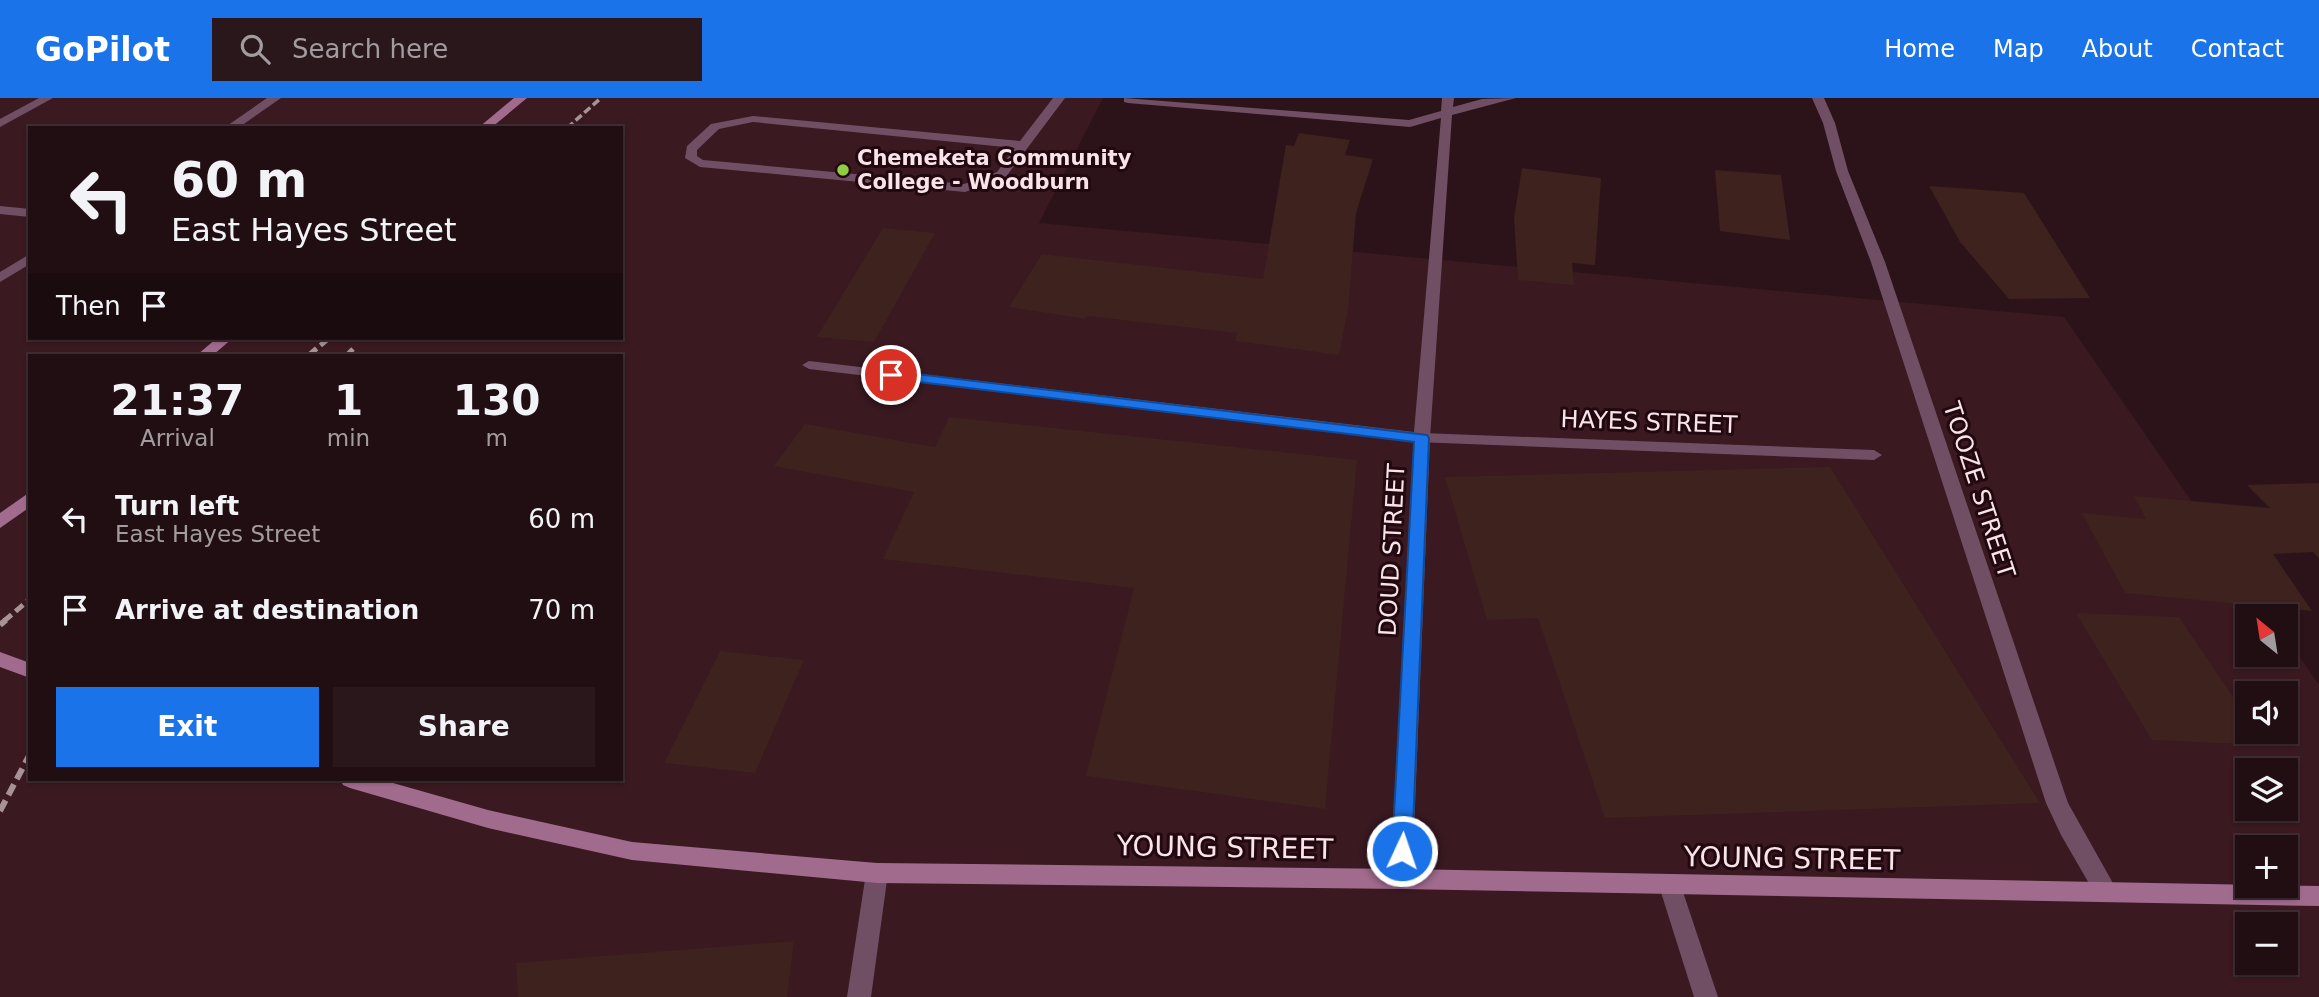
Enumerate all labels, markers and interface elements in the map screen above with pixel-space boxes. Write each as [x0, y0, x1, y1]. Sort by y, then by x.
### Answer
search box [212, 18, 702, 81]
text: GoPilot [35, 30, 170, 69]
icon: search [236, 30, 274, 68]
text: Search here [292, 34, 448, 64]
text: Home [1884, 35, 1955, 63]
text: Map [1993, 35, 2044, 63]
text: About [2082, 35, 2153, 63]
text: Contact [2191, 35, 2284, 63]
place label: Chemeketa Community College - Woodburn [857, 146, 1132, 194]
text: 60 m [171, 152, 307, 209]
icon: left [56, 154, 147, 245]
marker: Chemeketa Community College - Woodburn [835, 162, 851, 178]
text: East Hayes Street [171, 211, 457, 249]
icon: arrive [135, 287, 173, 325]
text: Then [56, 291, 121, 321]
pin [861, 345, 921, 405]
icon: arrive [872, 356, 910, 394]
text: 21:37 [111, 376, 244, 425]
text: 1 [334, 376, 363, 425]
text: 130 [453, 376, 540, 425]
street label: TOOZE STREET [1937, 398, 2021, 582]
street label: HAYES STREET [1560, 405, 1738, 439]
text: Arrival [140, 425, 215, 451]
text: min [327, 425, 370, 451]
text: m [485, 425, 508, 451]
street label: DOUD STREET [1374, 463, 1411, 637]
text: Turn left [115, 491, 239, 521]
icon: left [56, 500, 94, 538]
text: 60 m [528, 504, 595, 534]
text: East Hayes Street [115, 521, 320, 547]
icon: arrive [56, 591, 94, 629]
text: Arrive at destination [115, 595, 419, 625]
text: 70 m [528, 595, 595, 625]
north arrow [2235, 604, 2298, 667]
map controls [2235, 604, 2298, 975]
button: sound [2235, 681, 2298, 744]
button: Exit [56, 687, 319, 767]
button: Share [333, 687, 595, 767]
button: layers [2235, 758, 2298, 821]
position arrow [1365, 814, 1439, 888]
street label: YOUNG STREET [1115, 829, 1334, 866]
button: + [2235, 835, 2298, 898]
street label: YOUNG STREET [1682, 840, 1901, 877]
button: − [2235, 912, 2298, 975]

